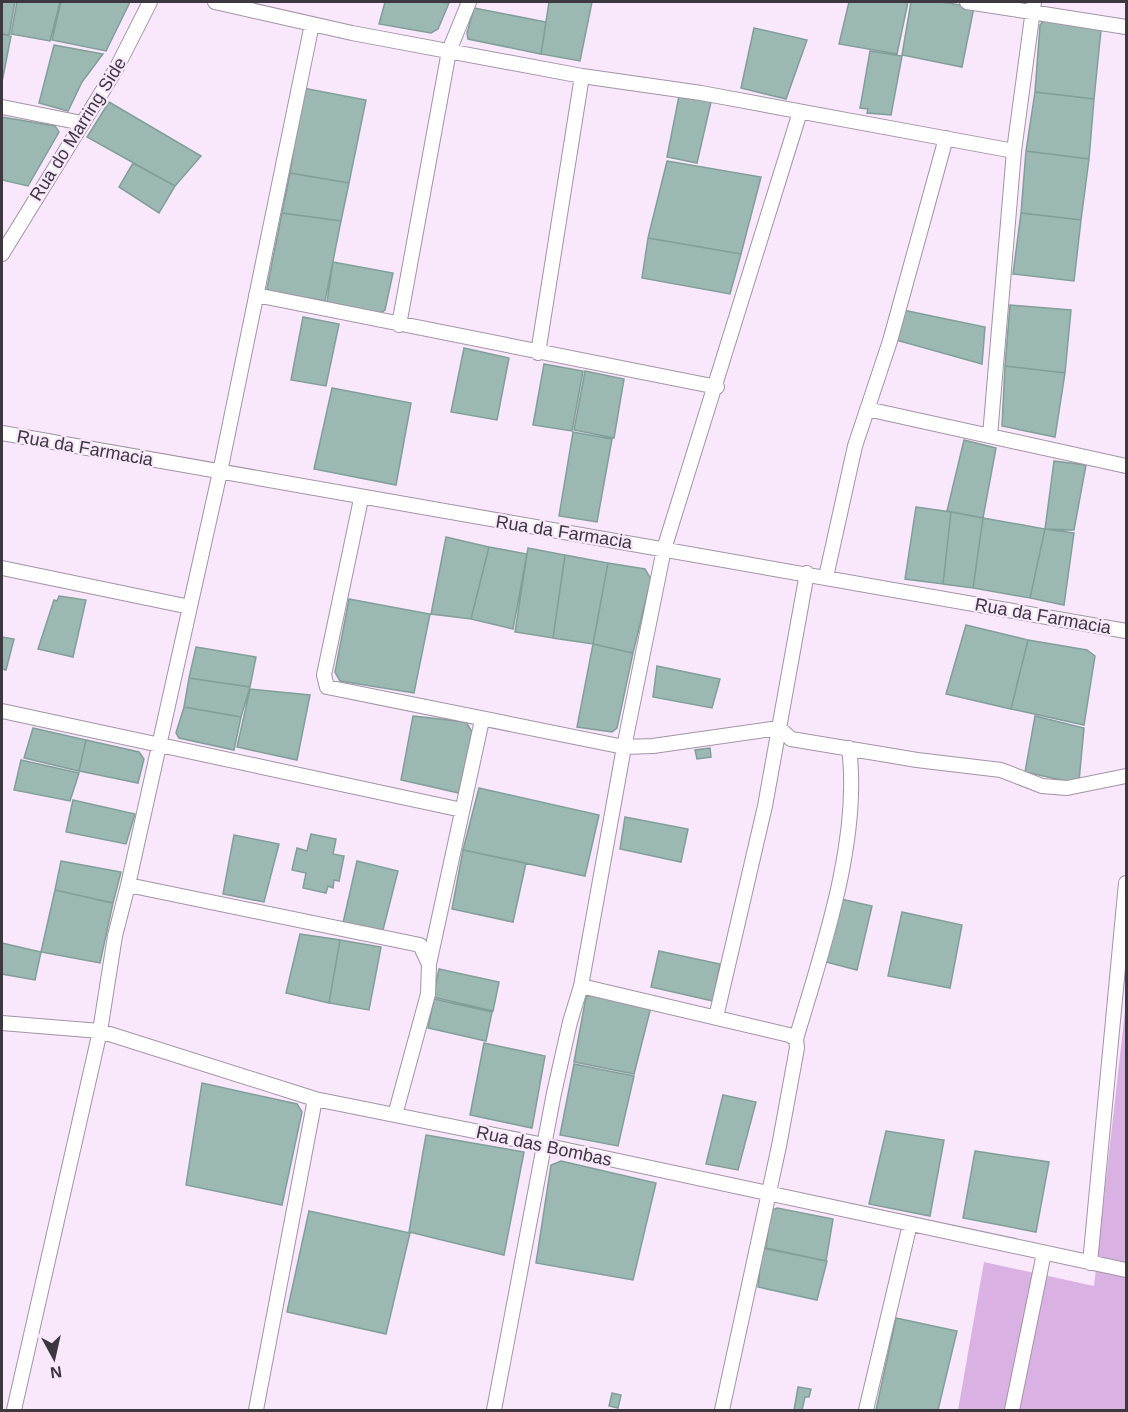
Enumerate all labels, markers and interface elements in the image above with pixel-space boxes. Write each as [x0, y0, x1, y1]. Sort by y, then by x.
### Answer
street label: Rua do Marring Side [26, 54, 130, 204]
street label: Rua da Farmacia [15, 426, 156, 470]
street label: Rua da Farmacia [494, 511, 635, 553]
street label: Rua da Farmacia [973, 594, 1114, 638]
street label: Rua das Bombas [474, 1122, 614, 1170]
north arrow [24, 1328, 84, 1388]
text: N [49, 1363, 63, 1382]

